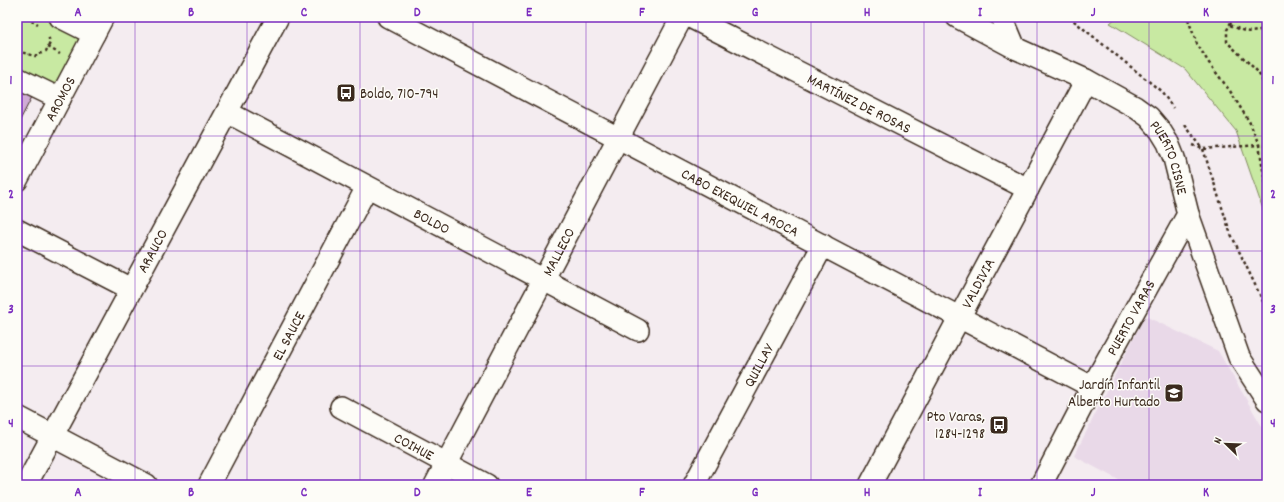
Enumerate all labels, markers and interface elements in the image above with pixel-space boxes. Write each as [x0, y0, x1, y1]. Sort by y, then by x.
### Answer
text: A [74, 4, 82, 23]
text: B [188, 4, 194, 23]
text: C [301, 4, 308, 23]
text: D [414, 4, 421, 23]
text: E [526, 4, 533, 23]
text: F [639, 4, 645, 23]
text: G [752, 4, 759, 23]
text: H [864, 4, 871, 23]
text: I [978, 4, 983, 23]
text: J [1091, 4, 1096, 23]
text: K [1203, 4, 1209, 23]
street label: MARTÍNEZ DE ROSAS [803, 69, 914, 141]
text: 1 [10, 72, 13, 91]
text: 1 [1272, 72, 1275, 91]
street label: AROMOS [41, 73, 83, 126]
bus stop icon: Boldo, 710-794 [335, 82, 357, 104]
place label: Boldo, 710-794 [360, 84, 439, 106]
street label: PUERTO CISNE [1143, 116, 1192, 198]
street label: CABO EXEQUIEL AROCA [676, 164, 802, 244]
text: 2 [8, 186, 14, 205]
text: 2 [1270, 186, 1276, 205]
street label: BOLDO [409, 204, 453, 241]
street label: MALLECO [538, 224, 582, 281]
street label: ARAUCO [133, 226, 175, 278]
street label: VALDIVIA [957, 255, 1002, 313]
street label: PUERTO VARAS [1102, 276, 1162, 360]
text: 3 [8, 301, 14, 320]
text: 3 [1270, 301, 1276, 320]
street label: EL SAUCE [268, 308, 312, 365]
street label: QUILLAY [739, 340, 781, 392]
place label: Jardín Infantil Alberto Hurtado [1068, 375, 1160, 414]
school or university icon: Jardín Infantil Alberto Hurtado [1163, 382, 1185, 404]
place label: Pto Varas, 1284-1298 [927, 407, 985, 446]
bus stop icon: Pto Varas, 1284-1298 [988, 414, 1010, 436]
text: 4 [8, 415, 14, 434]
text: 4 [1270, 415, 1276, 434]
north arrow [1206, 424, 1246, 464]
street label: COIHUE [389, 428, 437, 468]
text: N [1210, 435, 1227, 447]
text: A [74, 484, 82, 502]
text: B [188, 484, 194, 502]
text: C [301, 484, 308, 502]
text: D [414, 484, 421, 502]
text: E [526, 484, 533, 502]
text: F [639, 484, 645, 502]
text: G [752, 484, 759, 502]
text: H [864, 484, 871, 502]
text: I [978, 484, 983, 502]
text: J [1091, 484, 1096, 502]
text: K [1203, 484, 1209, 502]

